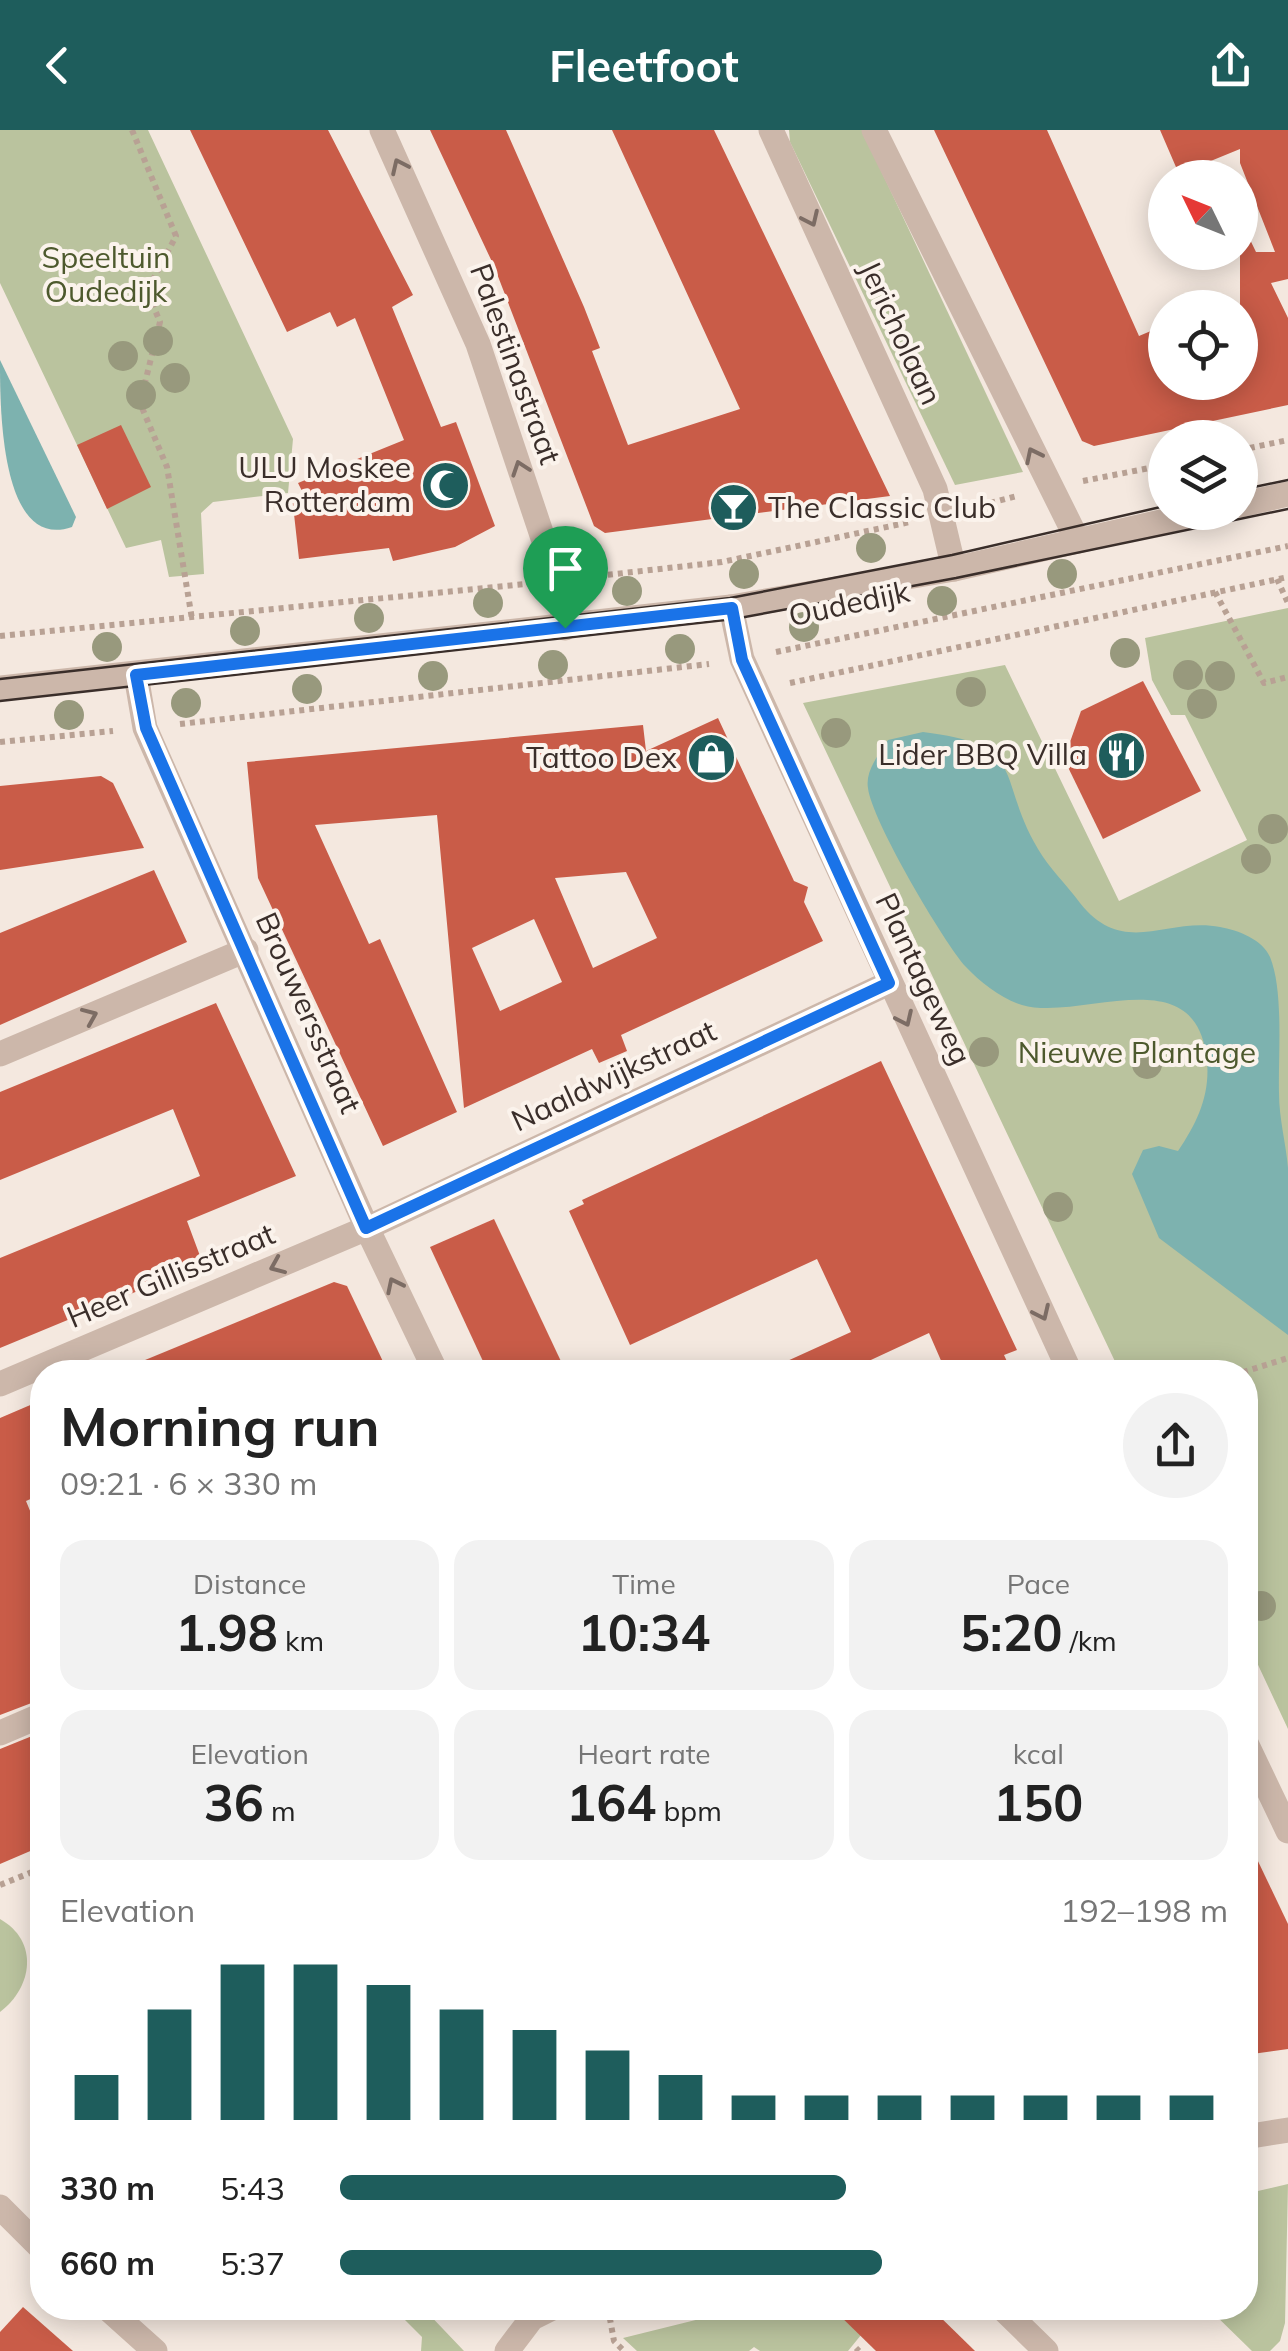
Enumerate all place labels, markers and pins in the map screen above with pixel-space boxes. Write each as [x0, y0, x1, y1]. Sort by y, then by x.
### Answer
place label: ULU Moskee Rotterdam [238, 448, 411, 520]
mosque icon: ULU Moskee Rotterdam [420, 459, 472, 511]
bar icon: The Classic Club [707, 482, 759, 534]
place label: The Classic Club [768, 488, 996, 526]
pin [523, 526, 608, 629]
restaurant icon: Lider BBQ Villa [1096, 729, 1148, 781]
shop icon: Tattoo Dex [686, 732, 738, 784]
place label: Lider BBQ Villa [878, 735, 1087, 773]
place label: Tattoo Dex [526, 738, 677, 776]

